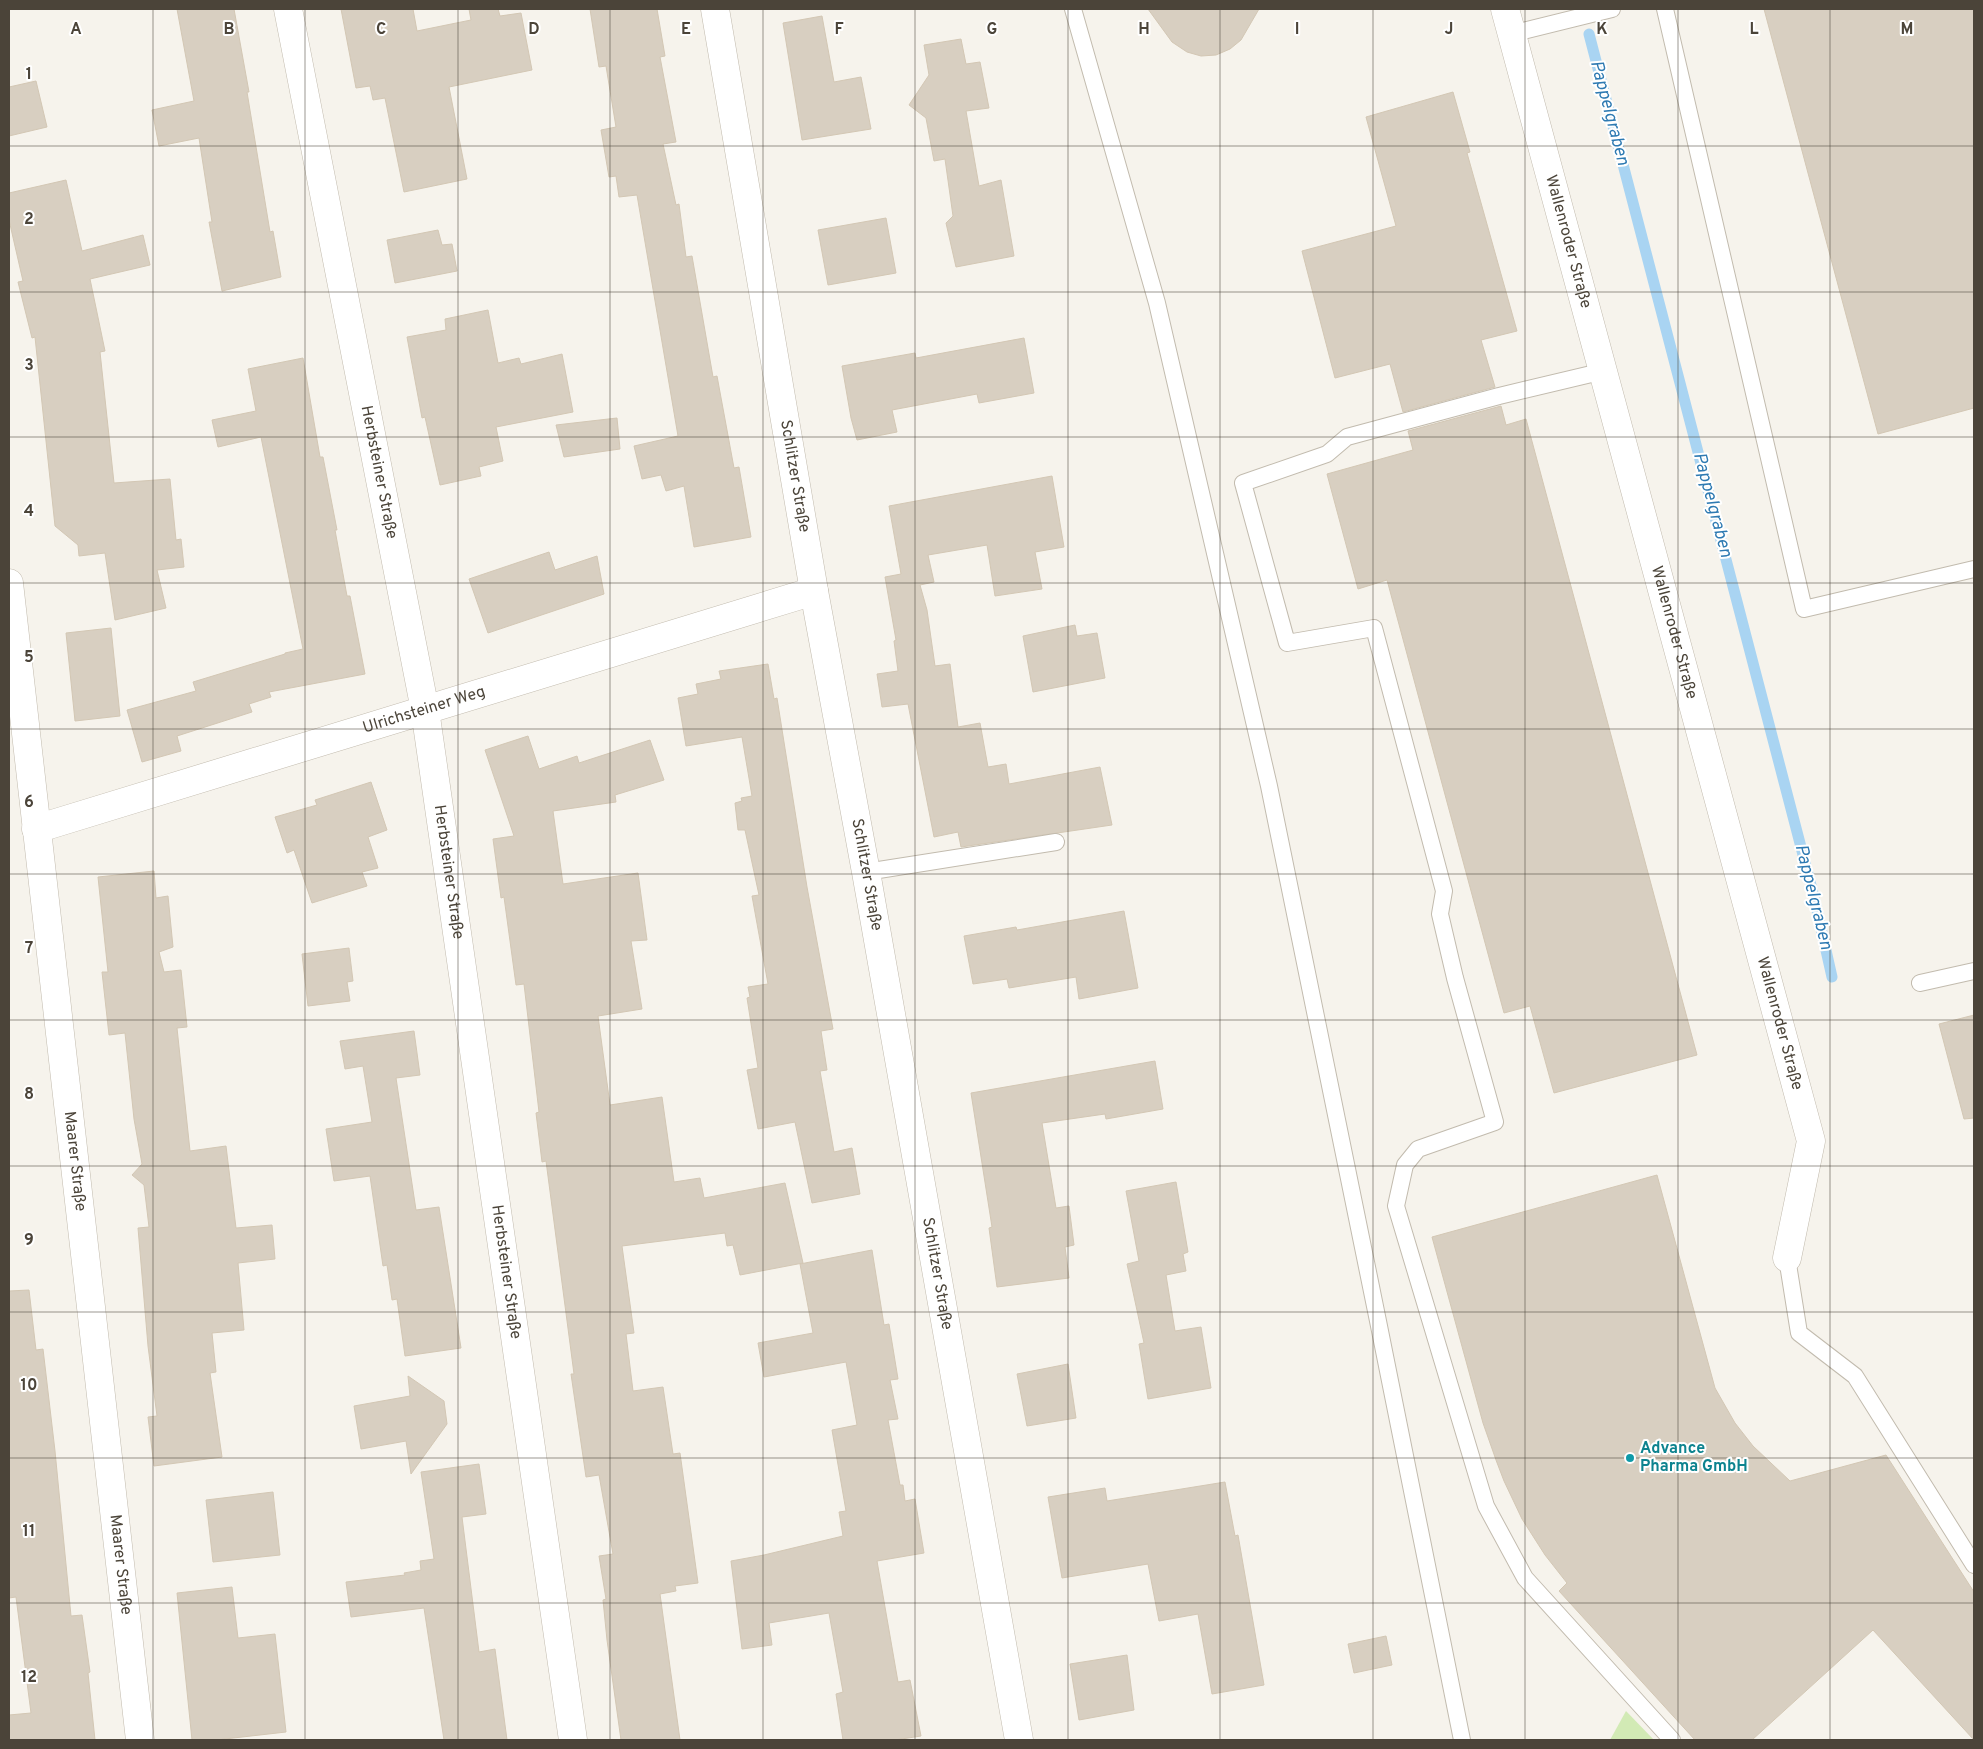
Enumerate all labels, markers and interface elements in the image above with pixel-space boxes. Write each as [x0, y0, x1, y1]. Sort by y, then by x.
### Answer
text: A [70, 20, 82, 40]
text: B [223, 20, 235, 40]
text: C [376, 20, 386, 40]
text: D [528, 20, 540, 40]
text: E [681, 20, 691, 40]
text: F [834, 20, 844, 40]
text: G [987, 20, 997, 40]
text: H [1138, 20, 1150, 40]
text: I [1295, 20, 1299, 40]
text: J [1445, 20, 1453, 40]
text: K [1596, 20, 1608, 40]
text: L [1749, 20, 1759, 40]
text: M [1901, 20, 1913, 40]
water label: Pappelgraben [1584, 58, 1634, 168]
text: 1 [26, 65, 32, 85]
street label: Wallenroder Straße [1540, 173, 1595, 311]
text: 2 [24, 210, 34, 230]
text: 3 [24, 356, 34, 376]
street label: Herbsteiner Straße [356, 404, 401, 541]
street label: Schlitzer Straße [775, 418, 814, 534]
water label: Pappelgraben [1687, 450, 1737, 560]
text: 4 [24, 502, 34, 522]
street label: Wallenroder Straße [1646, 564, 1701, 702]
text: 5 [24, 648, 34, 668]
street label: Ulrichsteiner Weg [361, 682, 488, 738]
text: 6 [24, 793, 34, 813]
street label: Herbsteiner Straße [429, 804, 468, 941]
street label: Schlitzer Straße [846, 817, 886, 933]
water label: Pappelgraben [1789, 842, 1837, 952]
text: 7 [25, 939, 33, 959]
street label: Wallenroder Straße [1752, 955, 1807, 1092]
text: 8 [24, 1085, 34, 1105]
street label: Maarer Straße [59, 1110, 90, 1212]
street label: Herbsteiner Straße [486, 1203, 525, 1341]
street label: Schlitzer Straße [917, 1216, 957, 1331]
text: 9 [24, 1231, 34, 1251]
text: 10 [21, 1376, 37, 1396]
place label: Advance Pharma GmbH [1640, 1439, 1748, 1477]
marker: Advance Pharma GmbH [1624, 1452, 1636, 1464]
street label: Maarer Straße [105, 1514, 136, 1616]
text: 11 [23, 1522, 35, 1542]
text: 12 [21, 1668, 37, 1688]

